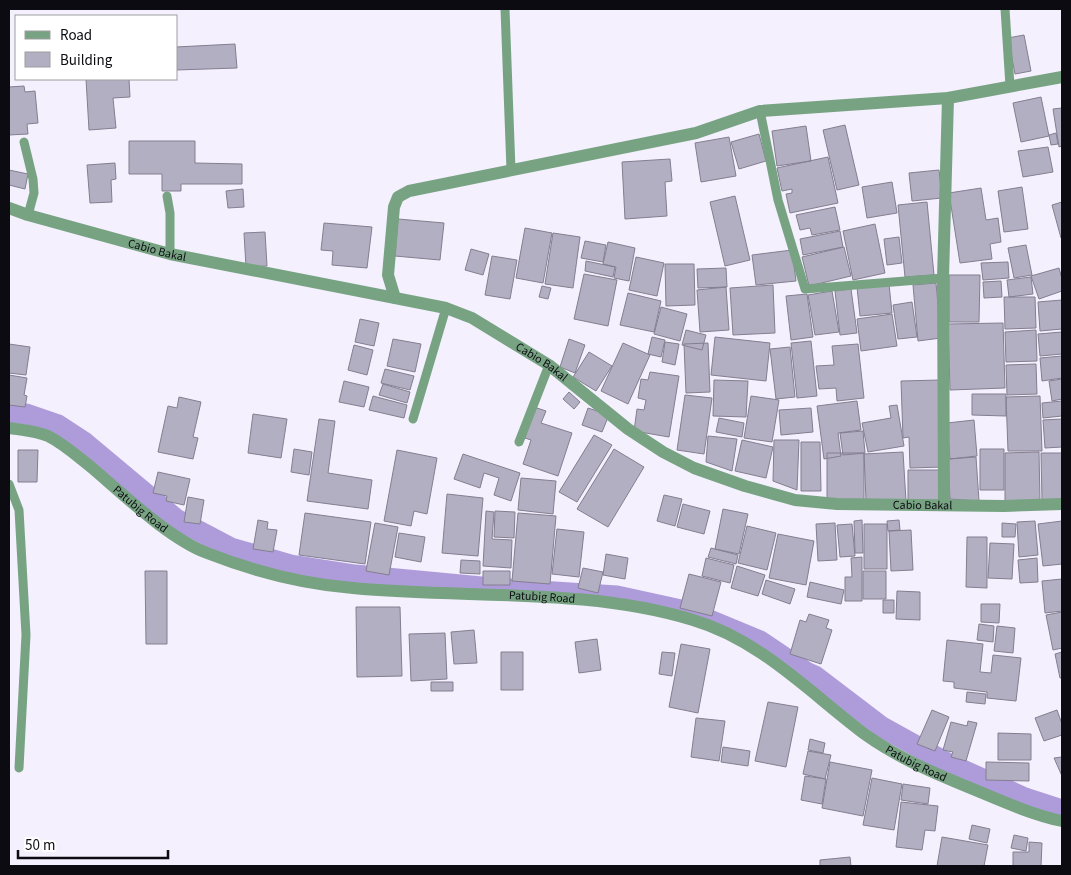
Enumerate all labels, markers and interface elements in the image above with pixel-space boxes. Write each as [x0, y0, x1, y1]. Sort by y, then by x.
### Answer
legend [15, 15, 178, 80]
text: Road [60, 25, 92, 46]
text: Building [60, 50, 113, 71]
street label: Cabio Bakal [126, 235, 187, 266]
street label: Cabio Bakal [512, 339, 571, 386]
street label: Patubig Road [109, 482, 171, 537]
street label: Cabio Bakal [893, 497, 952, 514]
street label: Patubig Road [508, 587, 576, 608]
street label: Patubig Road [882, 741, 949, 786]
scale bar [18, 828, 168, 860]
text: 50 m [25, 835, 55, 856]

